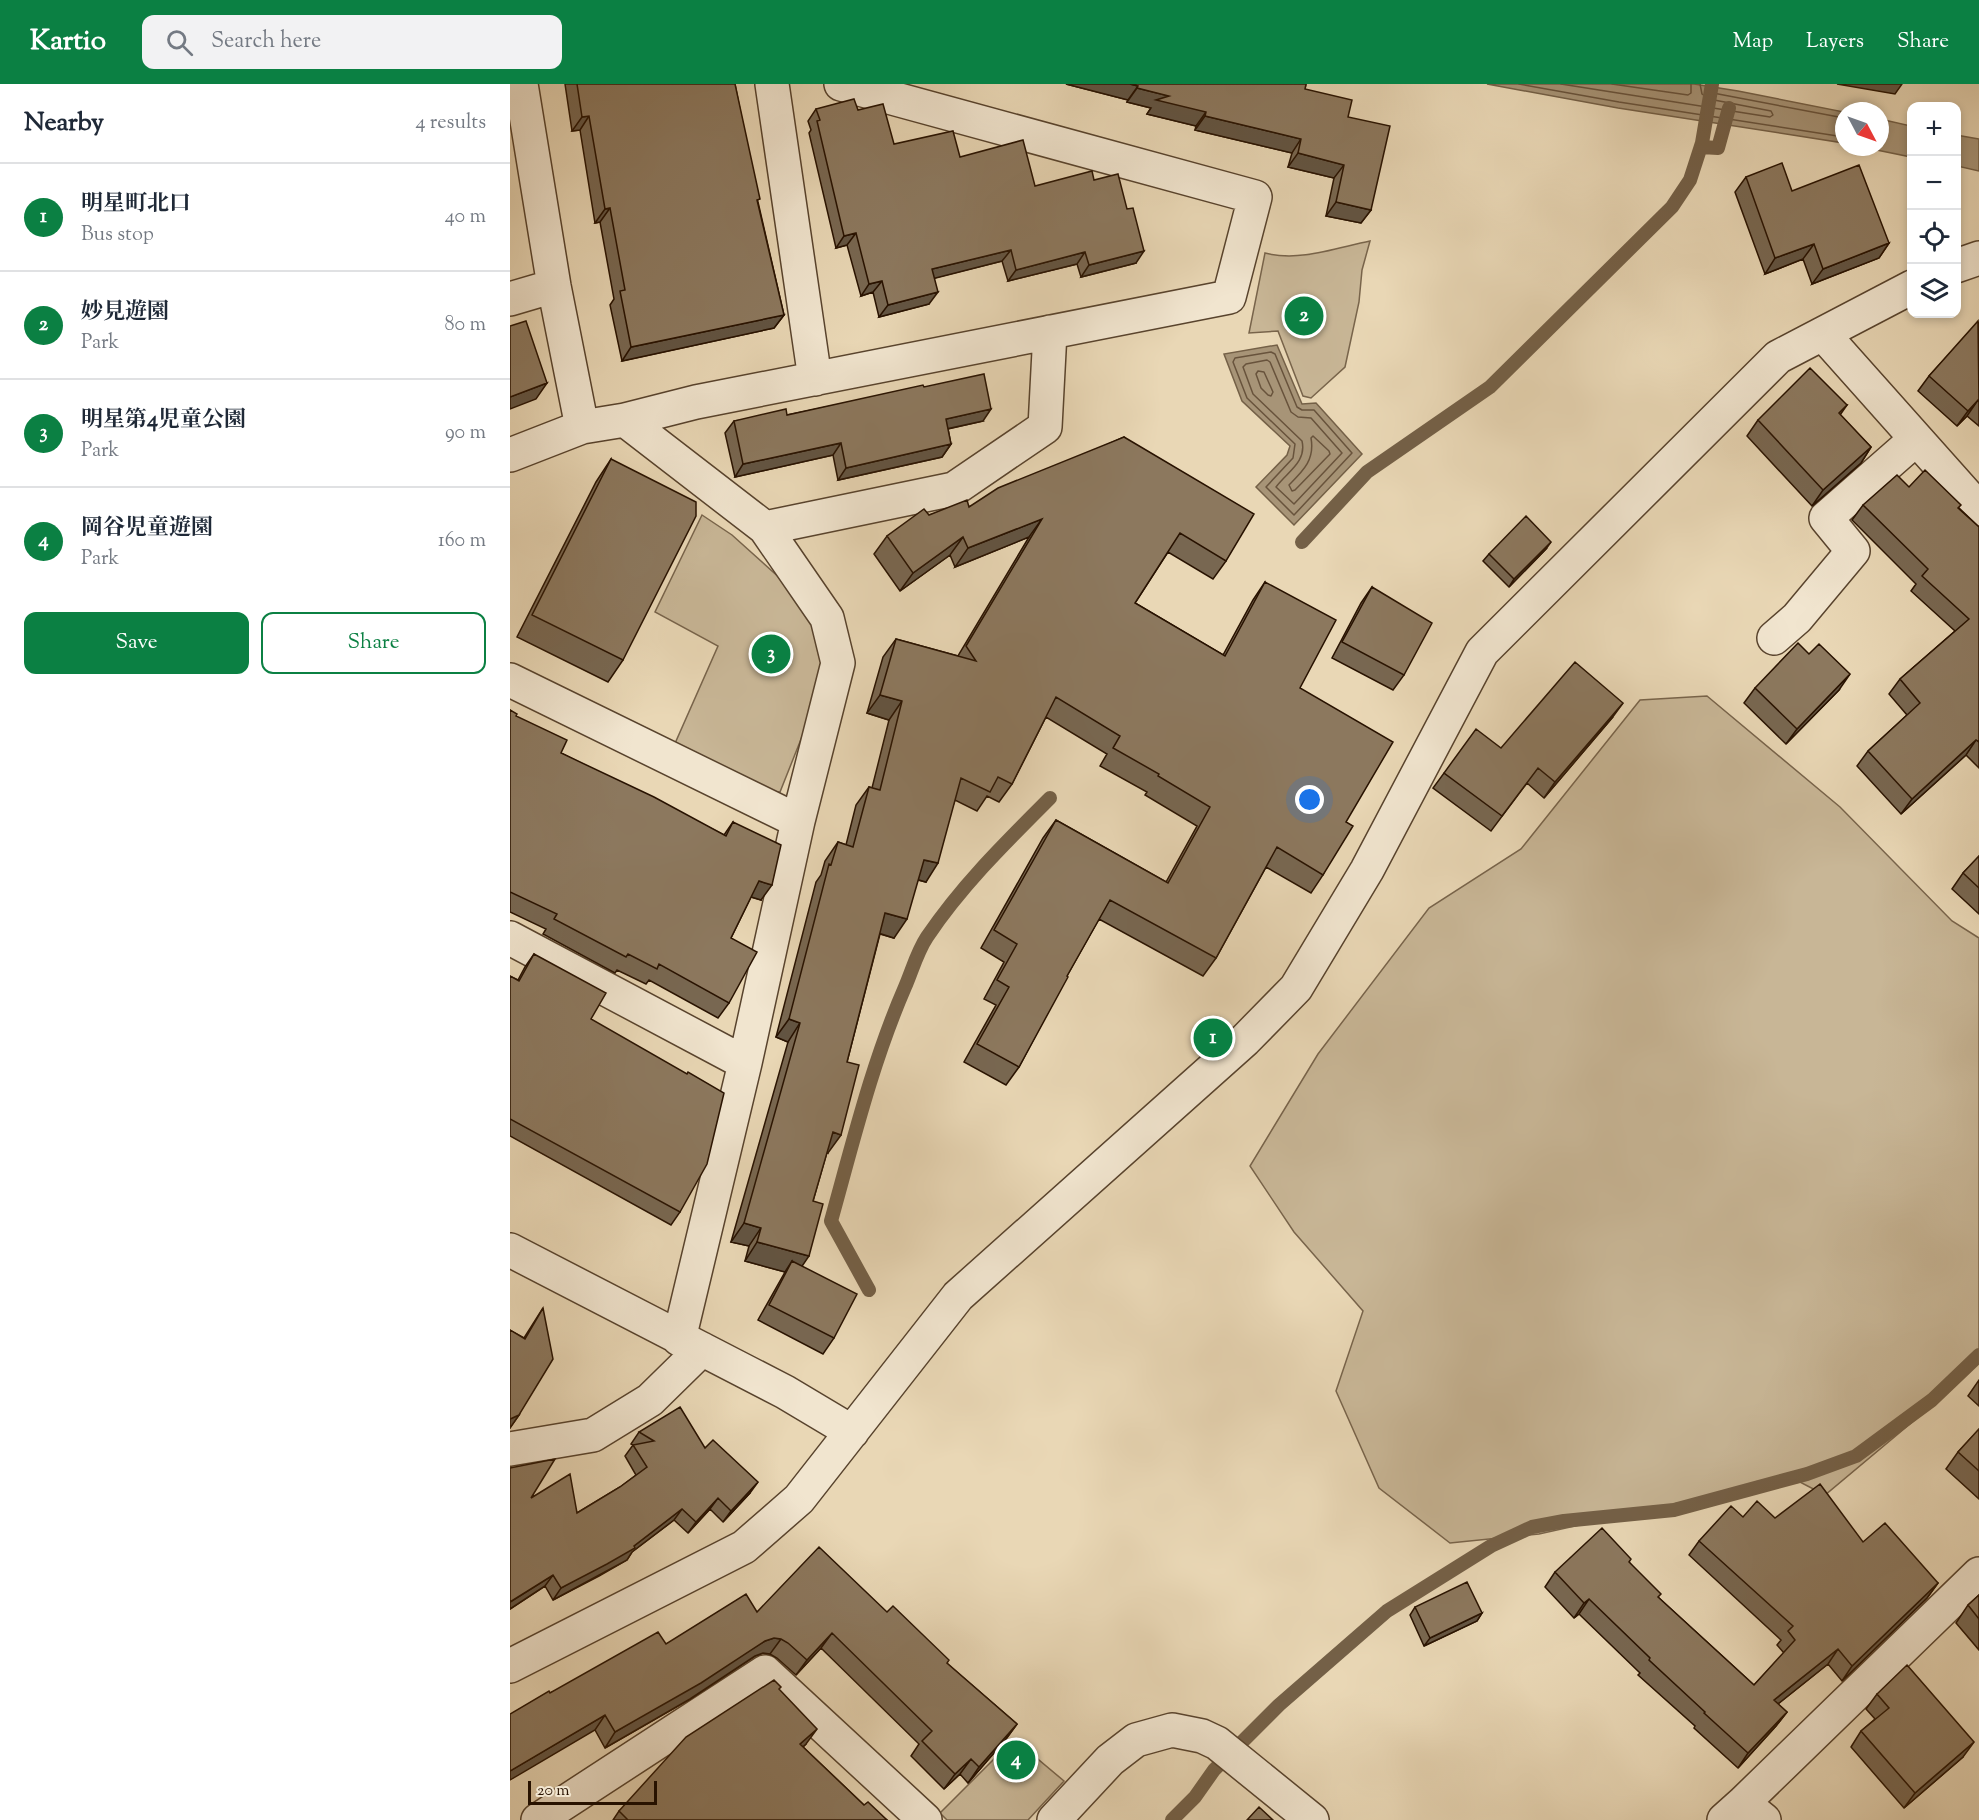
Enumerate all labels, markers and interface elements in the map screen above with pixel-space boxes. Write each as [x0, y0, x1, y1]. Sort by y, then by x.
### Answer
search box [142, 15, 562, 69]
text: Kartio [30, 22, 106, 62]
icon: search [163, 26, 196, 59]
text: Search here [211, 26, 321, 58]
text: Map [1733, 27, 1773, 57]
text: Layers [1806, 27, 1864, 57]
text: Share [1897, 27, 1949, 57]
north arrow [1835, 102, 1889, 156]
map controls [1907, 102, 1961, 318]
button: + [1907, 102, 1961, 156]
text: Nearby [24, 105, 104, 142]
text: 4 results [415, 109, 486, 138]
button: − [1907, 156, 1961, 210]
text: 明星町北口 [81, 189, 191, 221]
text: 1 [40, 203, 47, 232]
text: 40 m [445, 203, 486, 232]
button: locate [1907, 210, 1961, 264]
text: Bus stop [81, 221, 154, 250]
button: layers [1907, 264, 1961, 318]
pin: 2 [1284, 294, 1324, 338]
text: 妙見遊園 [81, 297, 169, 329]
text: 2 [39, 311, 48, 340]
text: 80 m [445, 311, 486, 340]
text: Park [81, 329, 119, 358]
text: 明星第4児童公園 [81, 405, 246, 437]
text: 3 [39, 419, 48, 448]
text: 90 m [445, 419, 486, 448]
text: Park [81, 437, 119, 466]
text: 岡谷児童遊園 [81, 513, 213, 545]
text: 4 [38, 527, 49, 556]
text: 160 m [438, 527, 486, 556]
text: Park [81, 545, 119, 574]
button: Save [24, 612, 249, 674]
button: Share [261, 612, 486, 674]
pin: 3 [752, 632, 790, 676]
your location [1295, 785, 1324, 814]
pin: 1 [1194, 1016, 1232, 1060]
pin: 4 [996, 1738, 1036, 1782]
scale bar [528, 1778, 657, 1806]
text: 20 m [537, 1780, 570, 1803]

